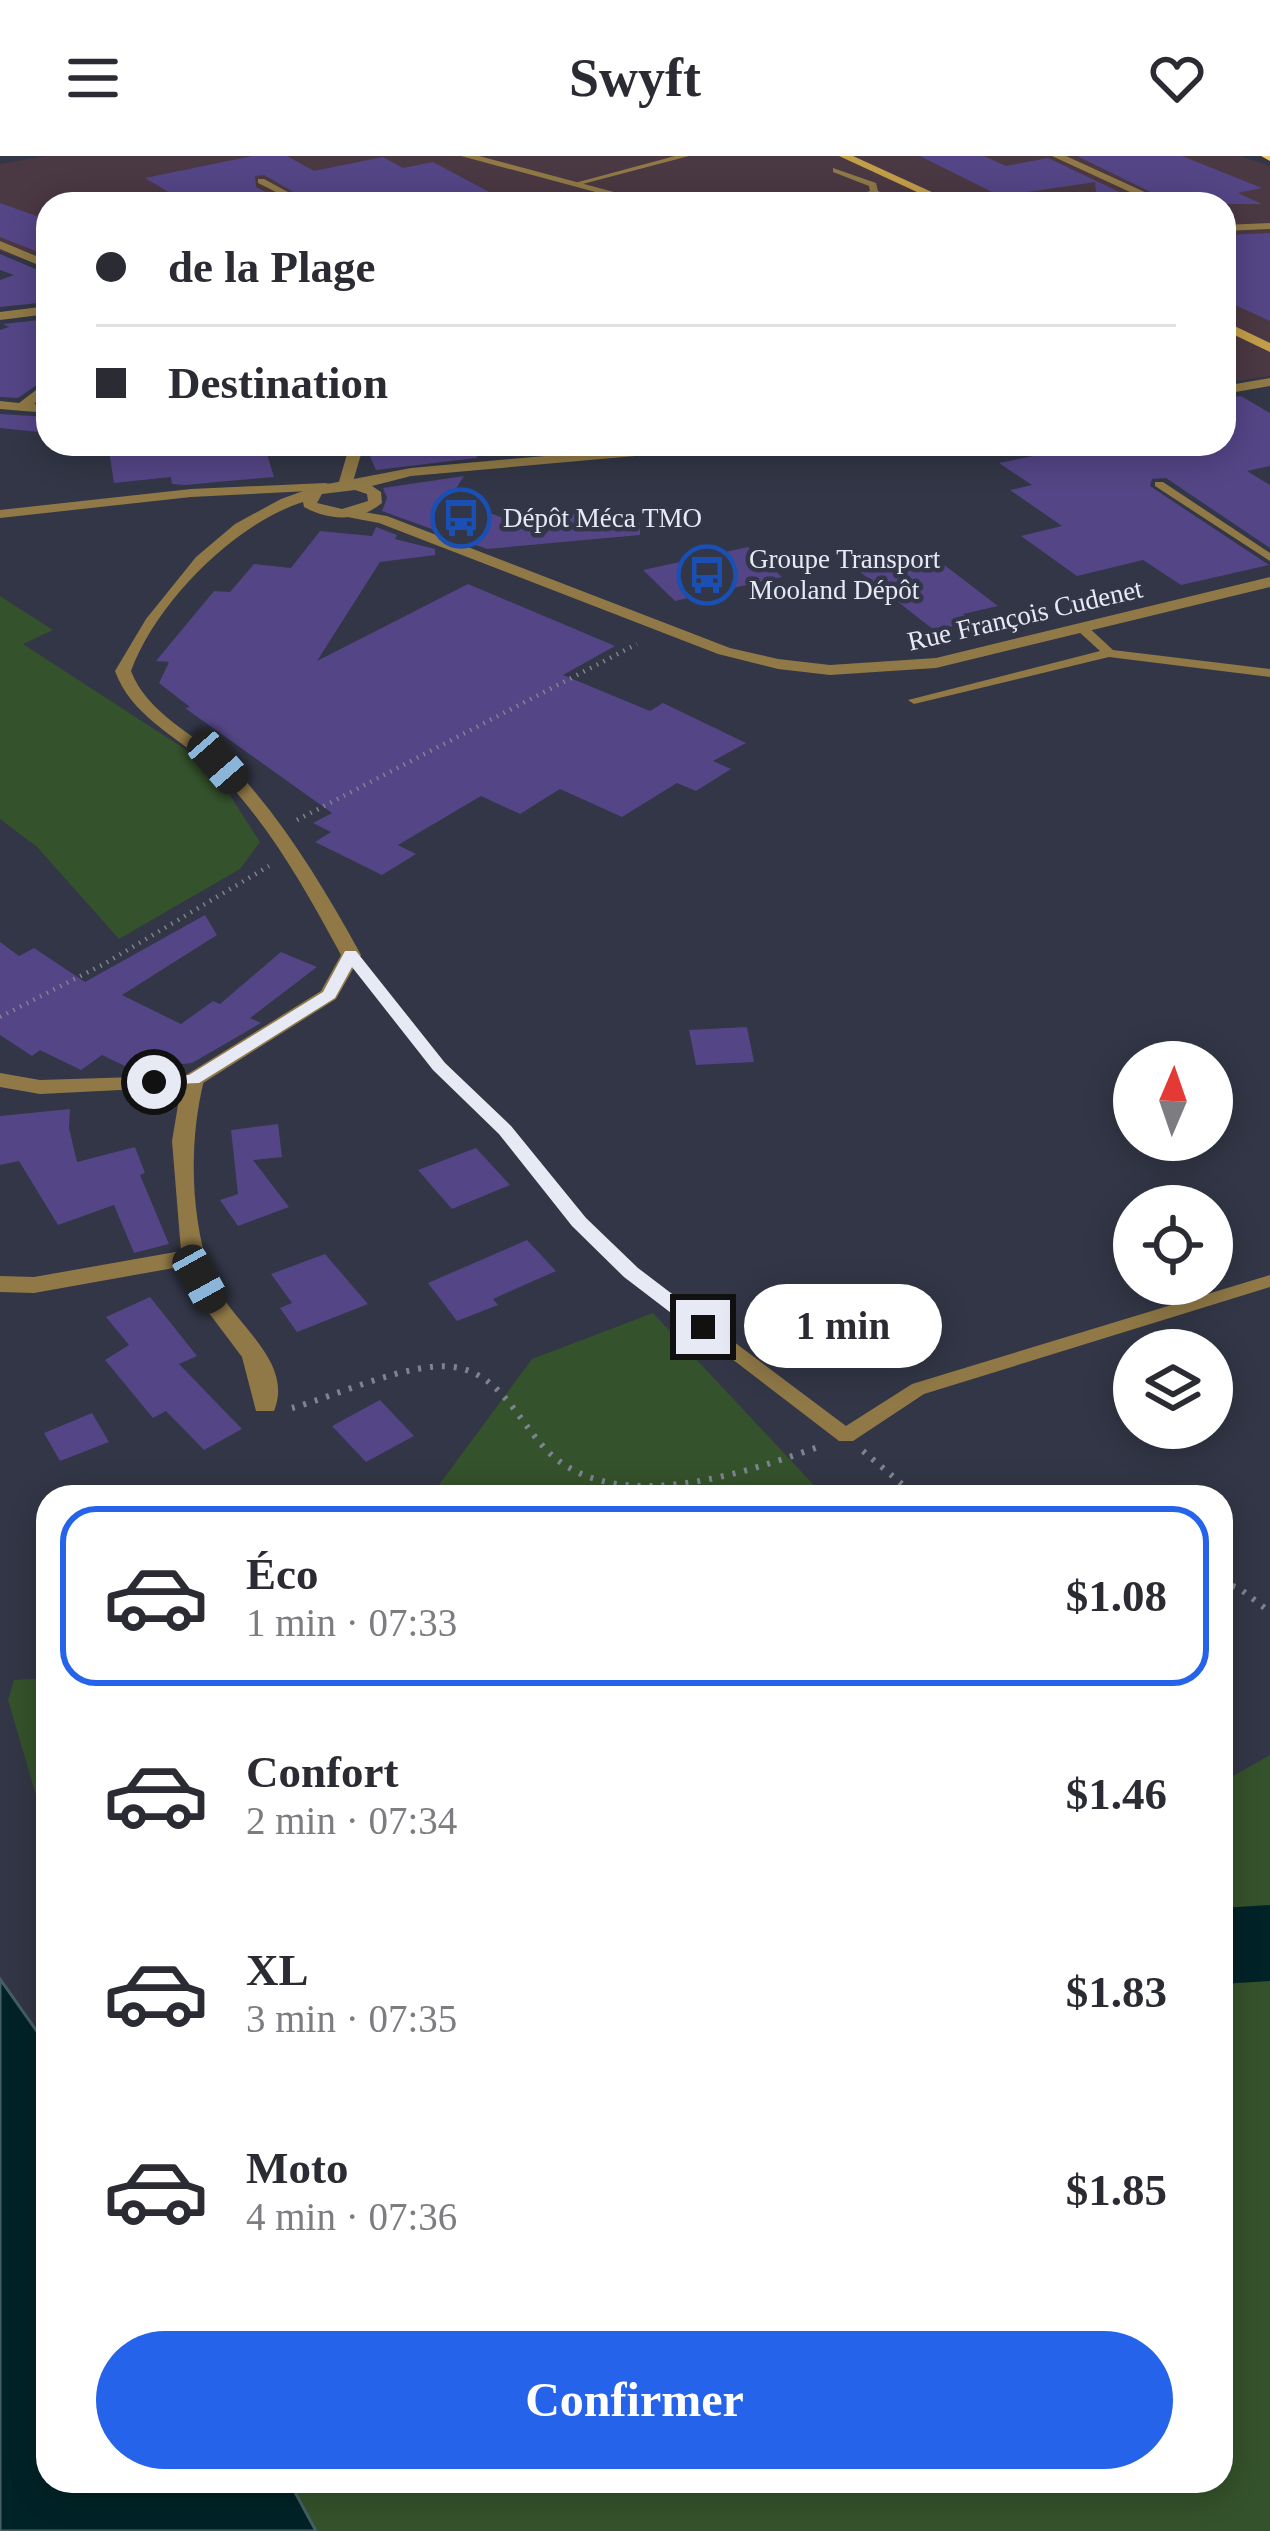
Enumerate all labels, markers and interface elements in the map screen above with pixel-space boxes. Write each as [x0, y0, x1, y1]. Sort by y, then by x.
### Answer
icon: menu [60, 45, 126, 111]
icon: heart [1144, 45, 1210, 111]
text: Swyft [569, 48, 701, 108]
text: de la Plage [168, 242, 375, 292]
text: Destination [168, 358, 388, 408]
bus stop icon: Dépôt Méca TMO [430, 487, 492, 549]
place label: Dépôt Méca TMO [503, 503, 702, 533]
bus stop icon: Groupe Transport Mooland Dépôt [676, 544, 738, 606]
place label: Groupe Transport Mooland Dépôt [749, 544, 941, 605]
street label: Rue François Cudenet [905, 573, 1146, 657]
car [181, 723, 255, 801]
north arrow [1113, 1041, 1233, 1161]
map controls [1113, 1041, 1233, 1449]
route start [127, 1055, 181, 1109]
button: locate [1113, 1185, 1233, 1305]
car [167, 1239, 233, 1319]
callout: 1 min [745, 1285, 943, 1369]
route end [676, 1300, 730, 1354]
text: 1 min [796, 1304, 890, 1347]
button: layers [1113, 1329, 1233, 1449]
icon: car [102, 1542, 210, 1650]
text: Éco [246, 1549, 319, 1599]
text: $1.08 [1066, 1571, 1167, 1621]
text: 1 min · 07:33 [246, 1601, 457, 1644]
icon: car [102, 1740, 210, 1848]
text: Confort [246, 1747, 398, 1797]
text: $1.46 [1066, 1769, 1167, 1819]
text: 2 min · 07:34 [246, 1799, 457, 1842]
icon: car [102, 1938, 210, 2046]
text: XL [246, 1945, 309, 1995]
text: $1.83 [1066, 1967, 1167, 2017]
text: 3 min · 07:35 [246, 1997, 457, 2040]
icon: car [102, 2136, 210, 2244]
text: Moto [246, 2143, 348, 2193]
text: $1.85 [1066, 2165, 1167, 2215]
text: 4 min · 07:36 [246, 2195, 457, 2238]
button: Confirmer [96, 2331, 1173, 2469]

